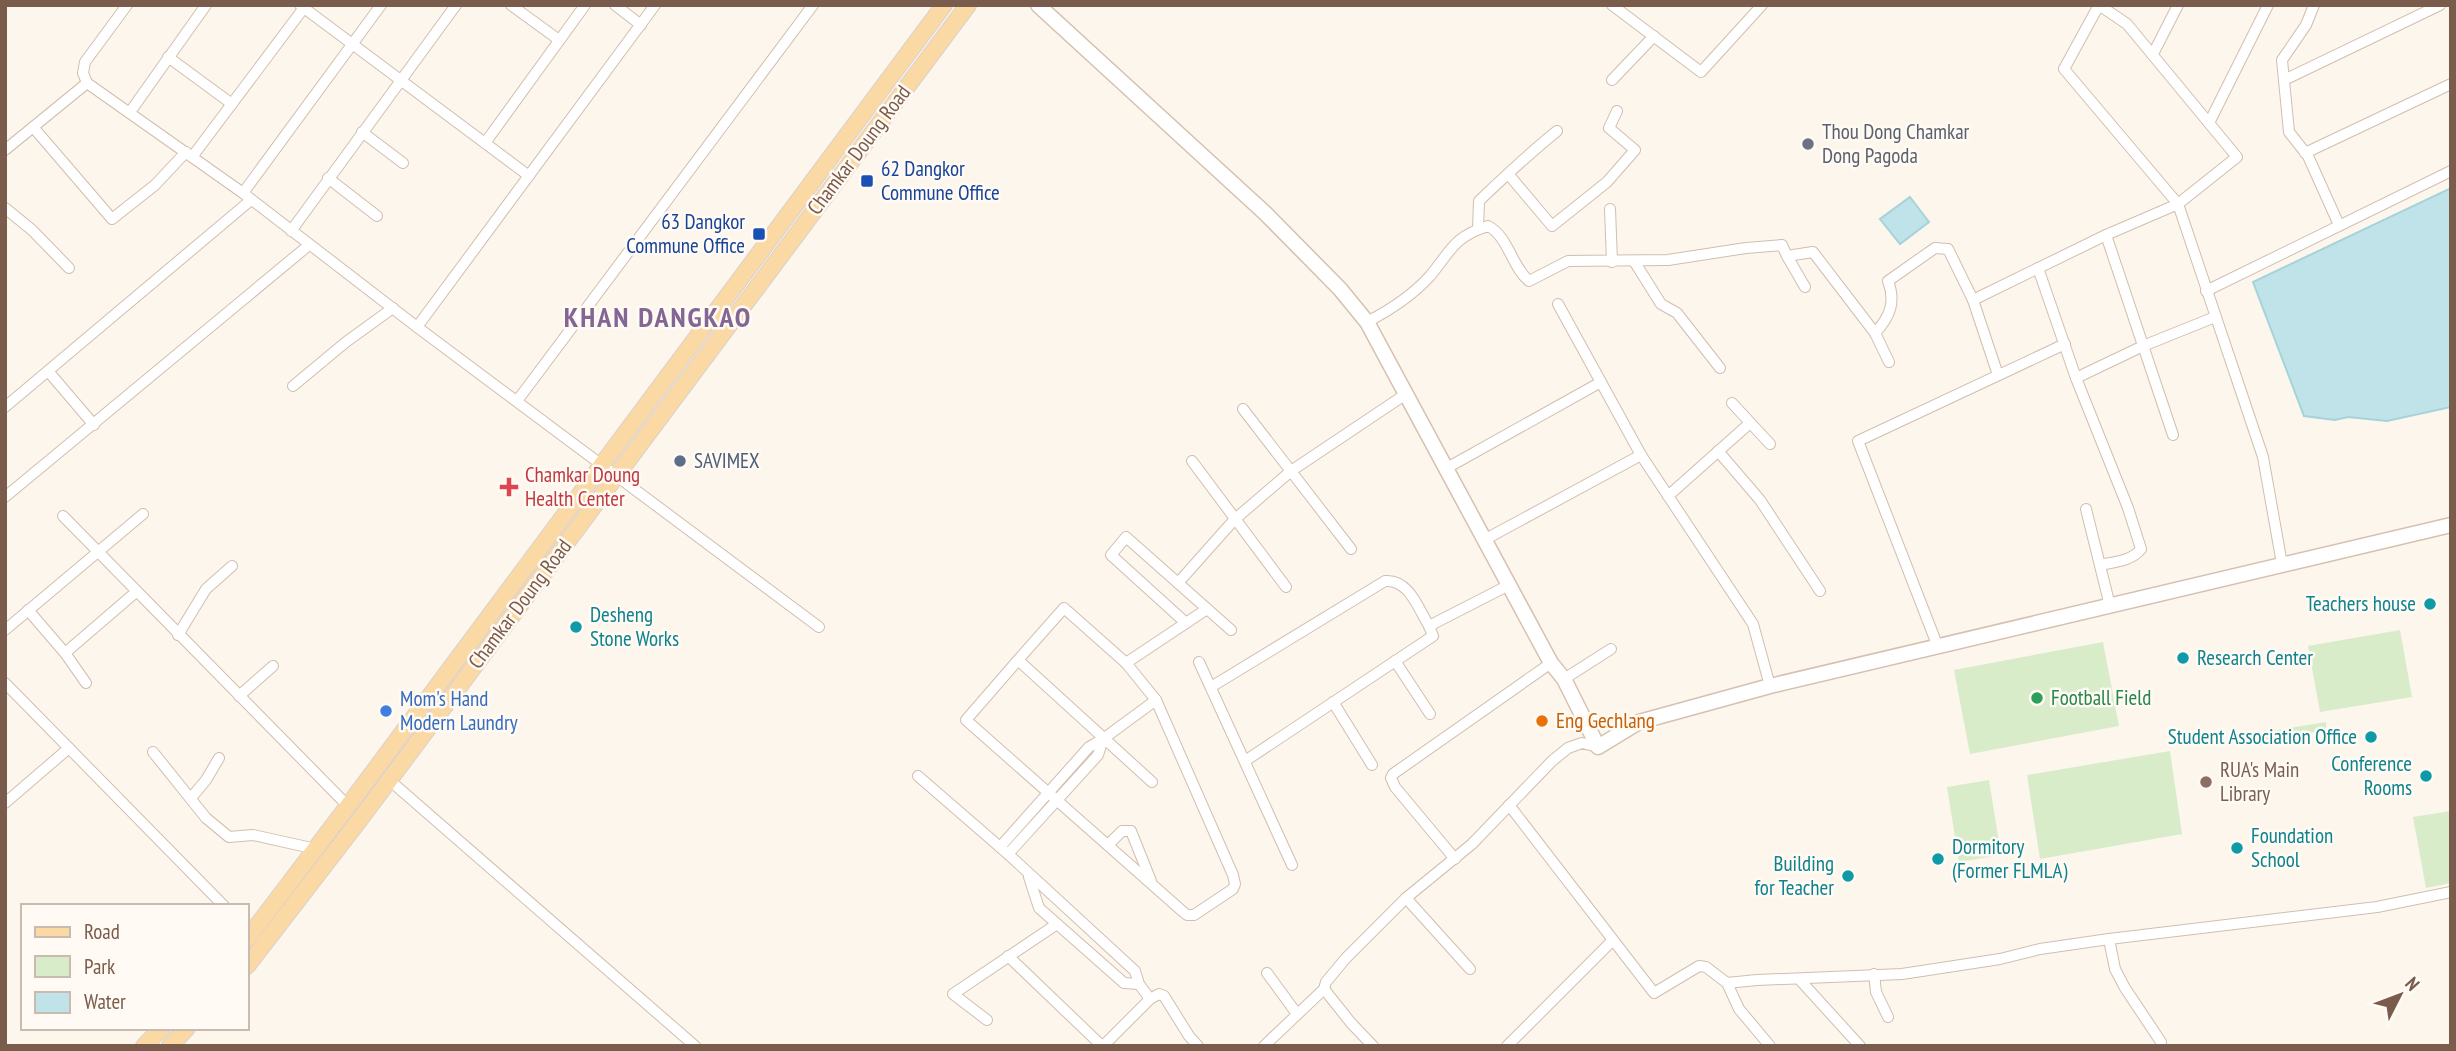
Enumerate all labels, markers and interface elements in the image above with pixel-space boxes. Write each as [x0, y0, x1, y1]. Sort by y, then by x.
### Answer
street label: Chamkar Doung Road [801, 79, 916, 220]
place label: Thou Dong Chamkar Dong Pagoda [1822, 118, 1970, 169]
marker: Thou Dong Chamkar Dong Pagoda [1800, 136, 1816, 152]
place label: 62 Dangkor Commune Office [881, 155, 1000, 206]
marker: 62 Dangkor Commune Office [859, 173, 875, 189]
place label: 63 Dangkor Commune Office [626, 208, 745, 259]
marker: 63 Dangkor Commune Office [751, 226, 767, 242]
district label: KHAN DANGKAO [564, 298, 752, 335]
place label: SAVIMEX [694, 447, 760, 474]
marker: SAVIMEX [672, 453, 688, 469]
place label: Chamkar Doung Health Center [525, 461, 640, 512]
marker: Chamkar Doung Health Center [499, 477, 519, 497]
street label: Chamkar Doung Road [462, 533, 577, 674]
place label: Teachers house [2306, 590, 2416, 617]
marker: Teachers house [2422, 596, 2438, 612]
place label: Desheng Stone Works [590, 601, 679, 652]
marker: Desheng Stone Works [568, 619, 584, 635]
place label: Research Center [2197, 644, 2313, 671]
marker: Research Center [2175, 650, 2191, 666]
place label: Football Field [2051, 684, 2151, 711]
place label: Mom's Hand Modern Laundry [400, 685, 518, 736]
marker: Football Field [2029, 690, 2045, 706]
marker: Mom's Hand Modern Laundry [378, 703, 394, 719]
place label: Eng Gechlang [1556, 707, 1655, 734]
marker: Eng Gechlang [1534, 713, 1550, 729]
place label: Student Association Office [2168, 723, 2357, 750]
marker: Student Association Office [2363, 729, 2379, 745]
place label: Conference Rooms [2331, 750, 2412, 801]
place label: RUA's Main Library [2220, 756, 2299, 807]
marker: Conference Rooms [2418, 768, 2434, 784]
marker: RUA's Main Library [2198, 774, 2214, 790]
place label: Foundation School [2251, 822, 2333, 873]
place label: Dormitory (Former FLMLA) [1952, 833, 2067, 884]
marker: Foundation School [2229, 840, 2245, 856]
place label: Building for Teacher [1755, 850, 1834, 901]
marker: Dormitory (Former FLMLA) [1930, 851, 1946, 867]
marker: Building for Teacher [1840, 868, 1856, 884]
legend [21, 904, 248, 1030]
text: Road [84, 918, 120, 945]
text: Park [84, 953, 115, 980]
north arrow [2365, 960, 2435, 1030]
text: N [2400, 972, 2425, 995]
text: Water [84, 988, 126, 1015]

